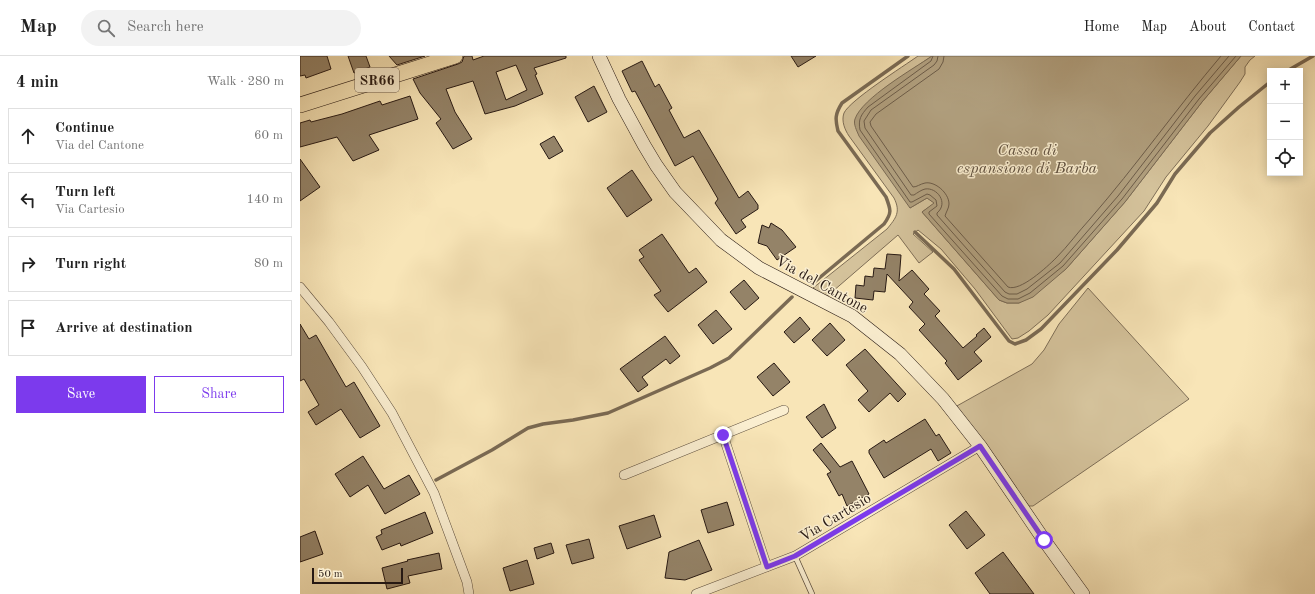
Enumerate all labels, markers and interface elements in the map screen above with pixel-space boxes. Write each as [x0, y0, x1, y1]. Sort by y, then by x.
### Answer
search box [81, 10, 361, 46]
icon: search [95, 17, 117, 39]
text: Map [20, 18, 57, 37]
text: Search here [127, 20, 204, 35]
text: Home [1084, 20, 1119, 34]
text: Map [1141, 20, 1167, 34]
text: About [1189, 20, 1226, 34]
text: Contact [1248, 20, 1295, 34]
road number: SR66 [355, 68, 399, 92]
map controls [1267, 68, 1303, 176]
button: + [1267, 68, 1303, 104]
text: 4 min [16, 74, 59, 91]
text: Walk · 280 m [207, 75, 284, 88]
button: − [1267, 104, 1303, 140]
text: Continue [55, 121, 114, 136]
icon: ahead [17, 125, 39, 147]
text: 60 m [254, 129, 283, 142]
text: Via del Cantone [55, 139, 144, 152]
button: locate [1267, 140, 1303, 176]
water label: Cassa di espansione di Barba [957, 143, 1098, 177]
text: Turn left [55, 185, 115, 200]
icon: left [17, 189, 39, 211]
text: 140 m [246, 193, 283, 206]
text: Via Cartesio [55, 203, 125, 216]
icon: right [17, 253, 39, 275]
street label: Via del Cantone [773, 254, 870, 317]
text: Turn right [55, 257, 126, 272]
text: 80 m [254, 257, 283, 270]
icon: arrive [17, 317, 39, 339]
text: Arrive at destination [55, 321, 193, 336]
button: Save [16, 376, 146, 413]
button: Share [154, 376, 284, 413]
route end [714, 426, 732, 444]
street label: Via Cartesio [797, 491, 874, 545]
route start [1035, 531, 1053, 549]
scale bar [312, 566, 403, 585]
text: 50 m [318, 569, 343, 580]

